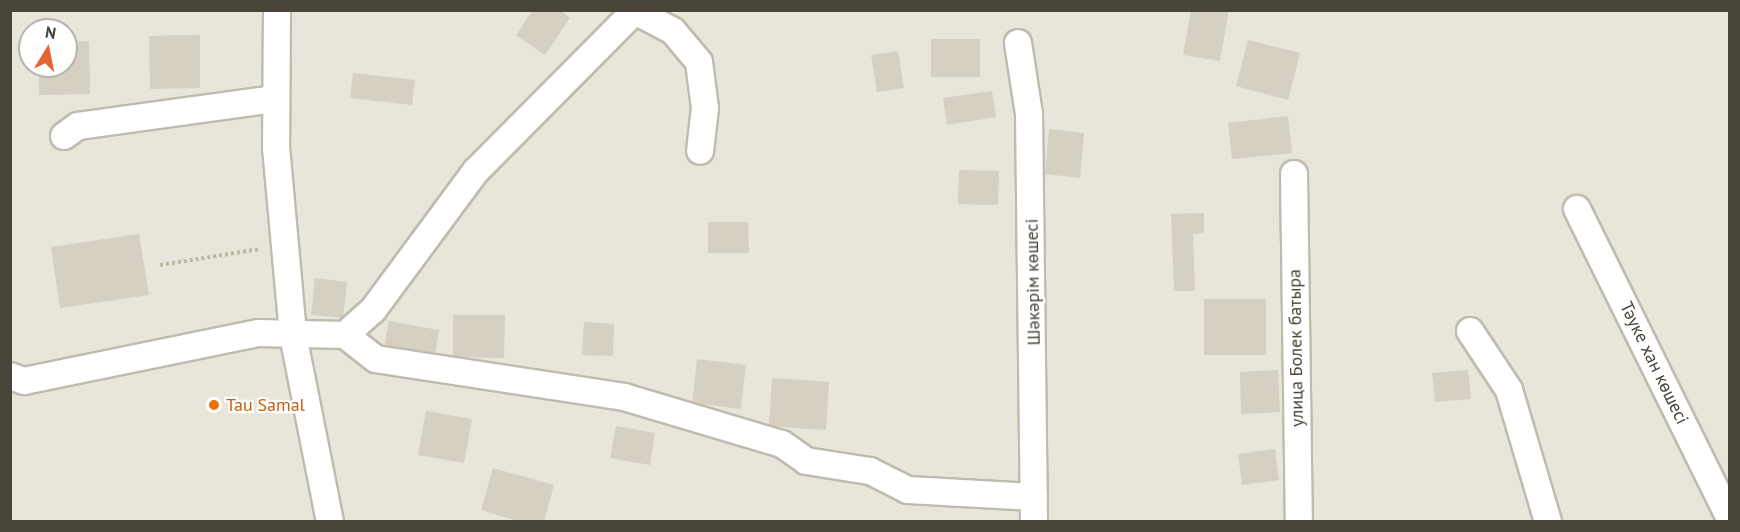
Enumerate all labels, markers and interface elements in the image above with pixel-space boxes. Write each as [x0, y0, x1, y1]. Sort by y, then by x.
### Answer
north arrow [18, 18, 78, 78]
text: N [44, 21, 58, 43]
street label: Шәкәрім көшесі [1021, 218, 1045, 346]
street label: улица Болек батыра [1284, 269, 1308, 427]
street label: Тәуке хан көшесі [1615, 298, 1693, 428]
place label: Tau Samal [226, 394, 305, 416]
marker: Tau Samal [207, 398, 221, 412]

